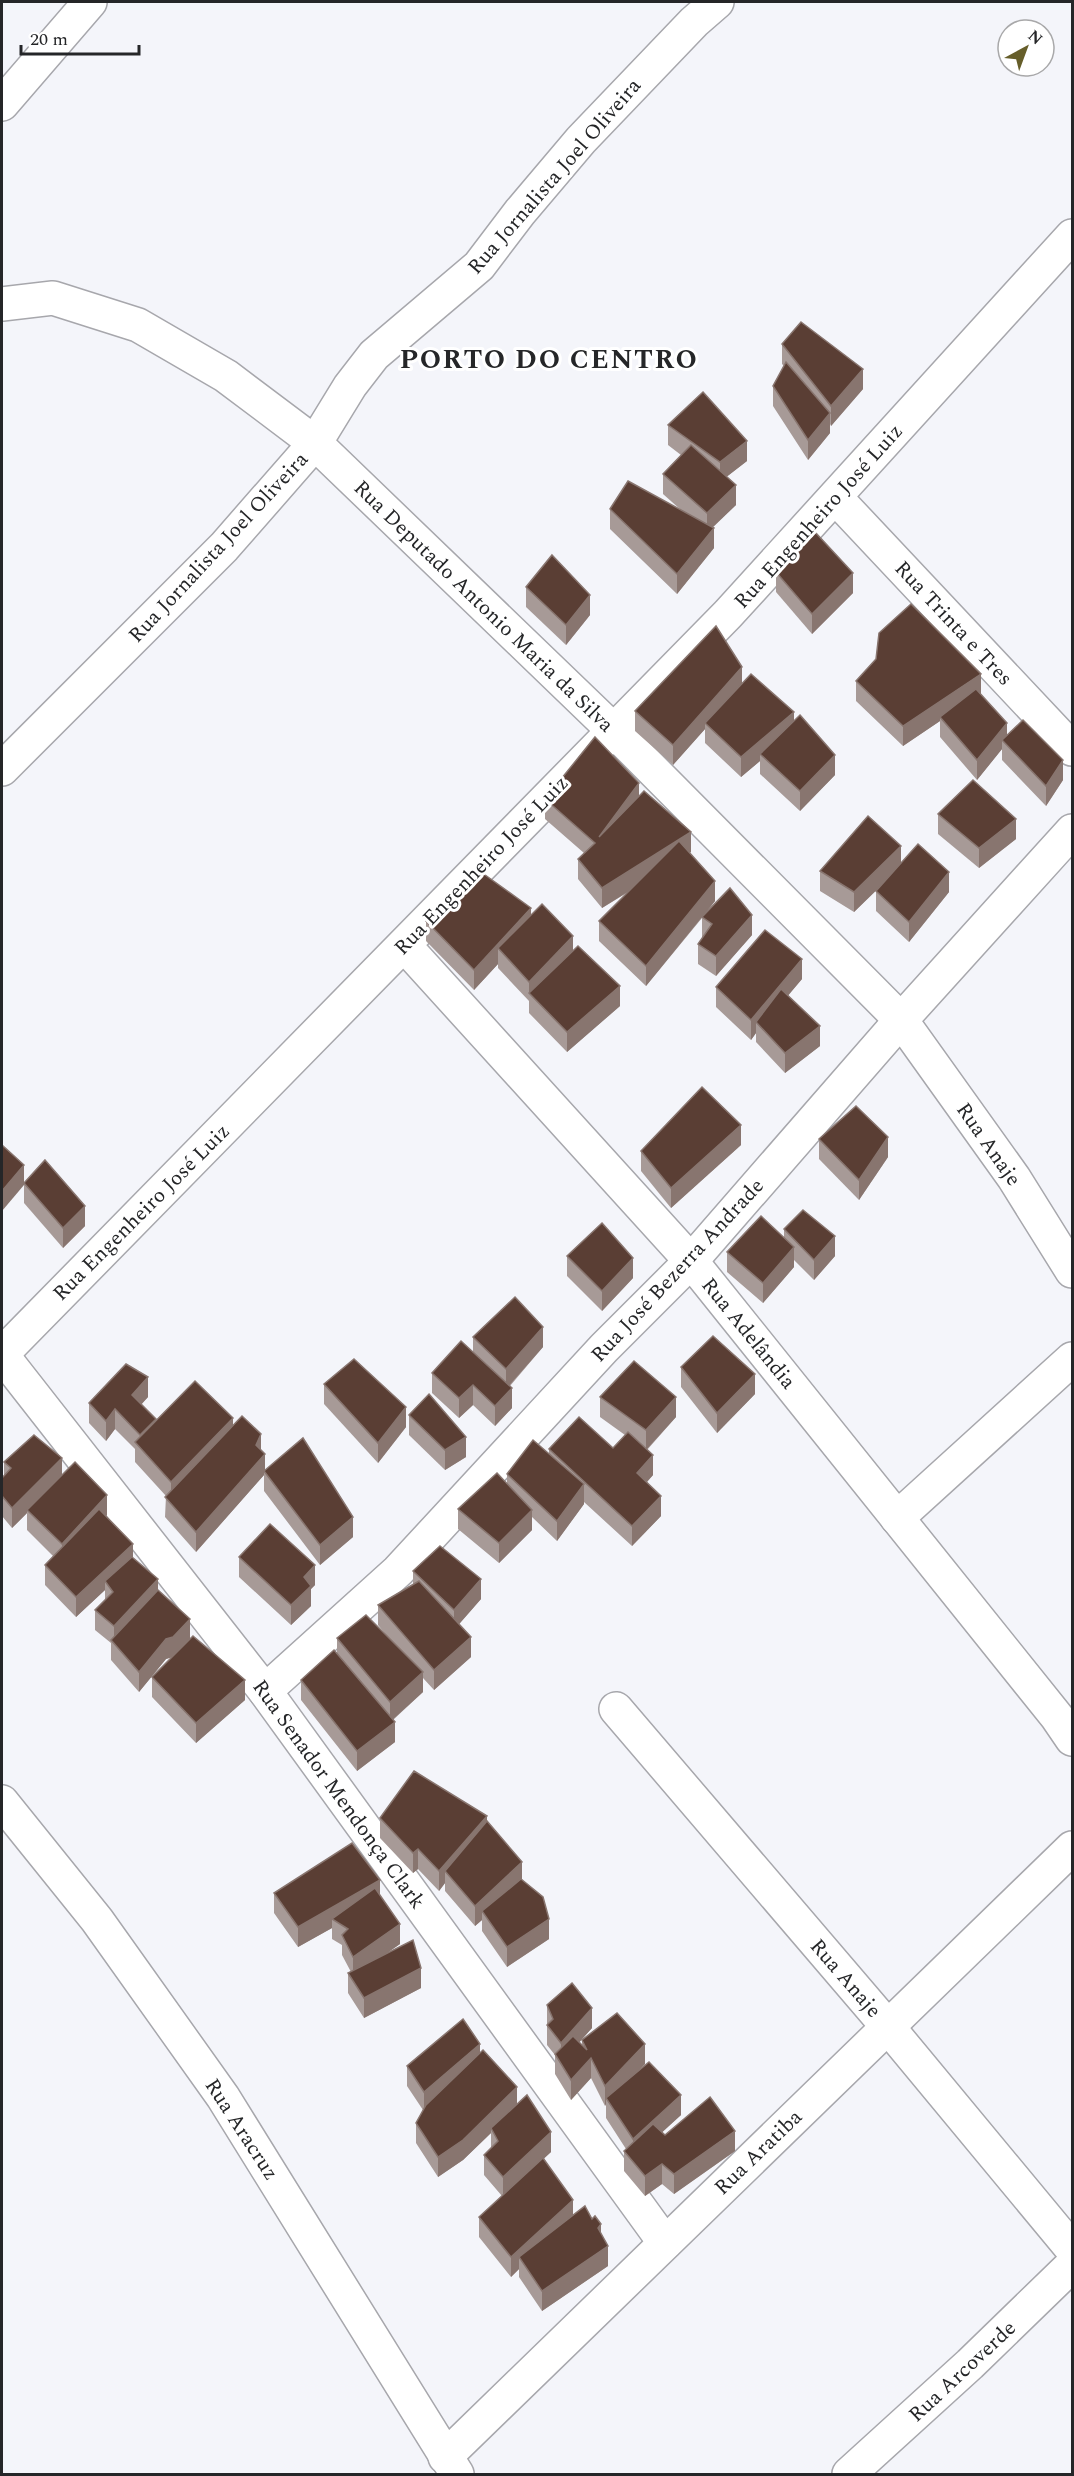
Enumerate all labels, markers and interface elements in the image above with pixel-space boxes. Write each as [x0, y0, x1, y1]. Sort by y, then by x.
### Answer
scale bar [21, 18, 140, 56]
north arrow [996, 18, 1056, 78]
text: N [1022, 24, 1048, 51]
text: 20 m [30, 26, 68, 53]
street label: Rua Jornalista Joel Oliveira [460, 71, 650, 282]
district label: PORTO DO CENTRO [400, 339, 698, 381]
street label: Rua Engenheiro José Luiz [727, 417, 911, 617]
street label: Rua Jornalista Joel Oliveira [121, 444, 317, 651]
street label: Rua Deputado Antonio Maria da Silva [346, 473, 621, 741]
street label: Rua Trinta e Tres [887, 554, 1020, 694]
street label: Rua Engenheiro José Luiz [387, 768, 577, 963]
street label: Rua Anaje [948, 1096, 1029, 1193]
street label: Rua Engenheiro José Luiz [46, 1117, 238, 1309]
street label: Rua José Bezerra Andrade [584, 1171, 772, 1370]
street label: Rua Adelândia [693, 1271, 804, 1397]
street label: Rua Senador Mendonça Clark [244, 1673, 433, 1916]
street label: Rua Anaje [802, 1932, 889, 2025]
street label: Rua Aracruz [196, 2072, 286, 2187]
street label: Rua Aratiba [707, 2102, 811, 2203]
street label: Rua Arcoverde [902, 2313, 1024, 2430]

